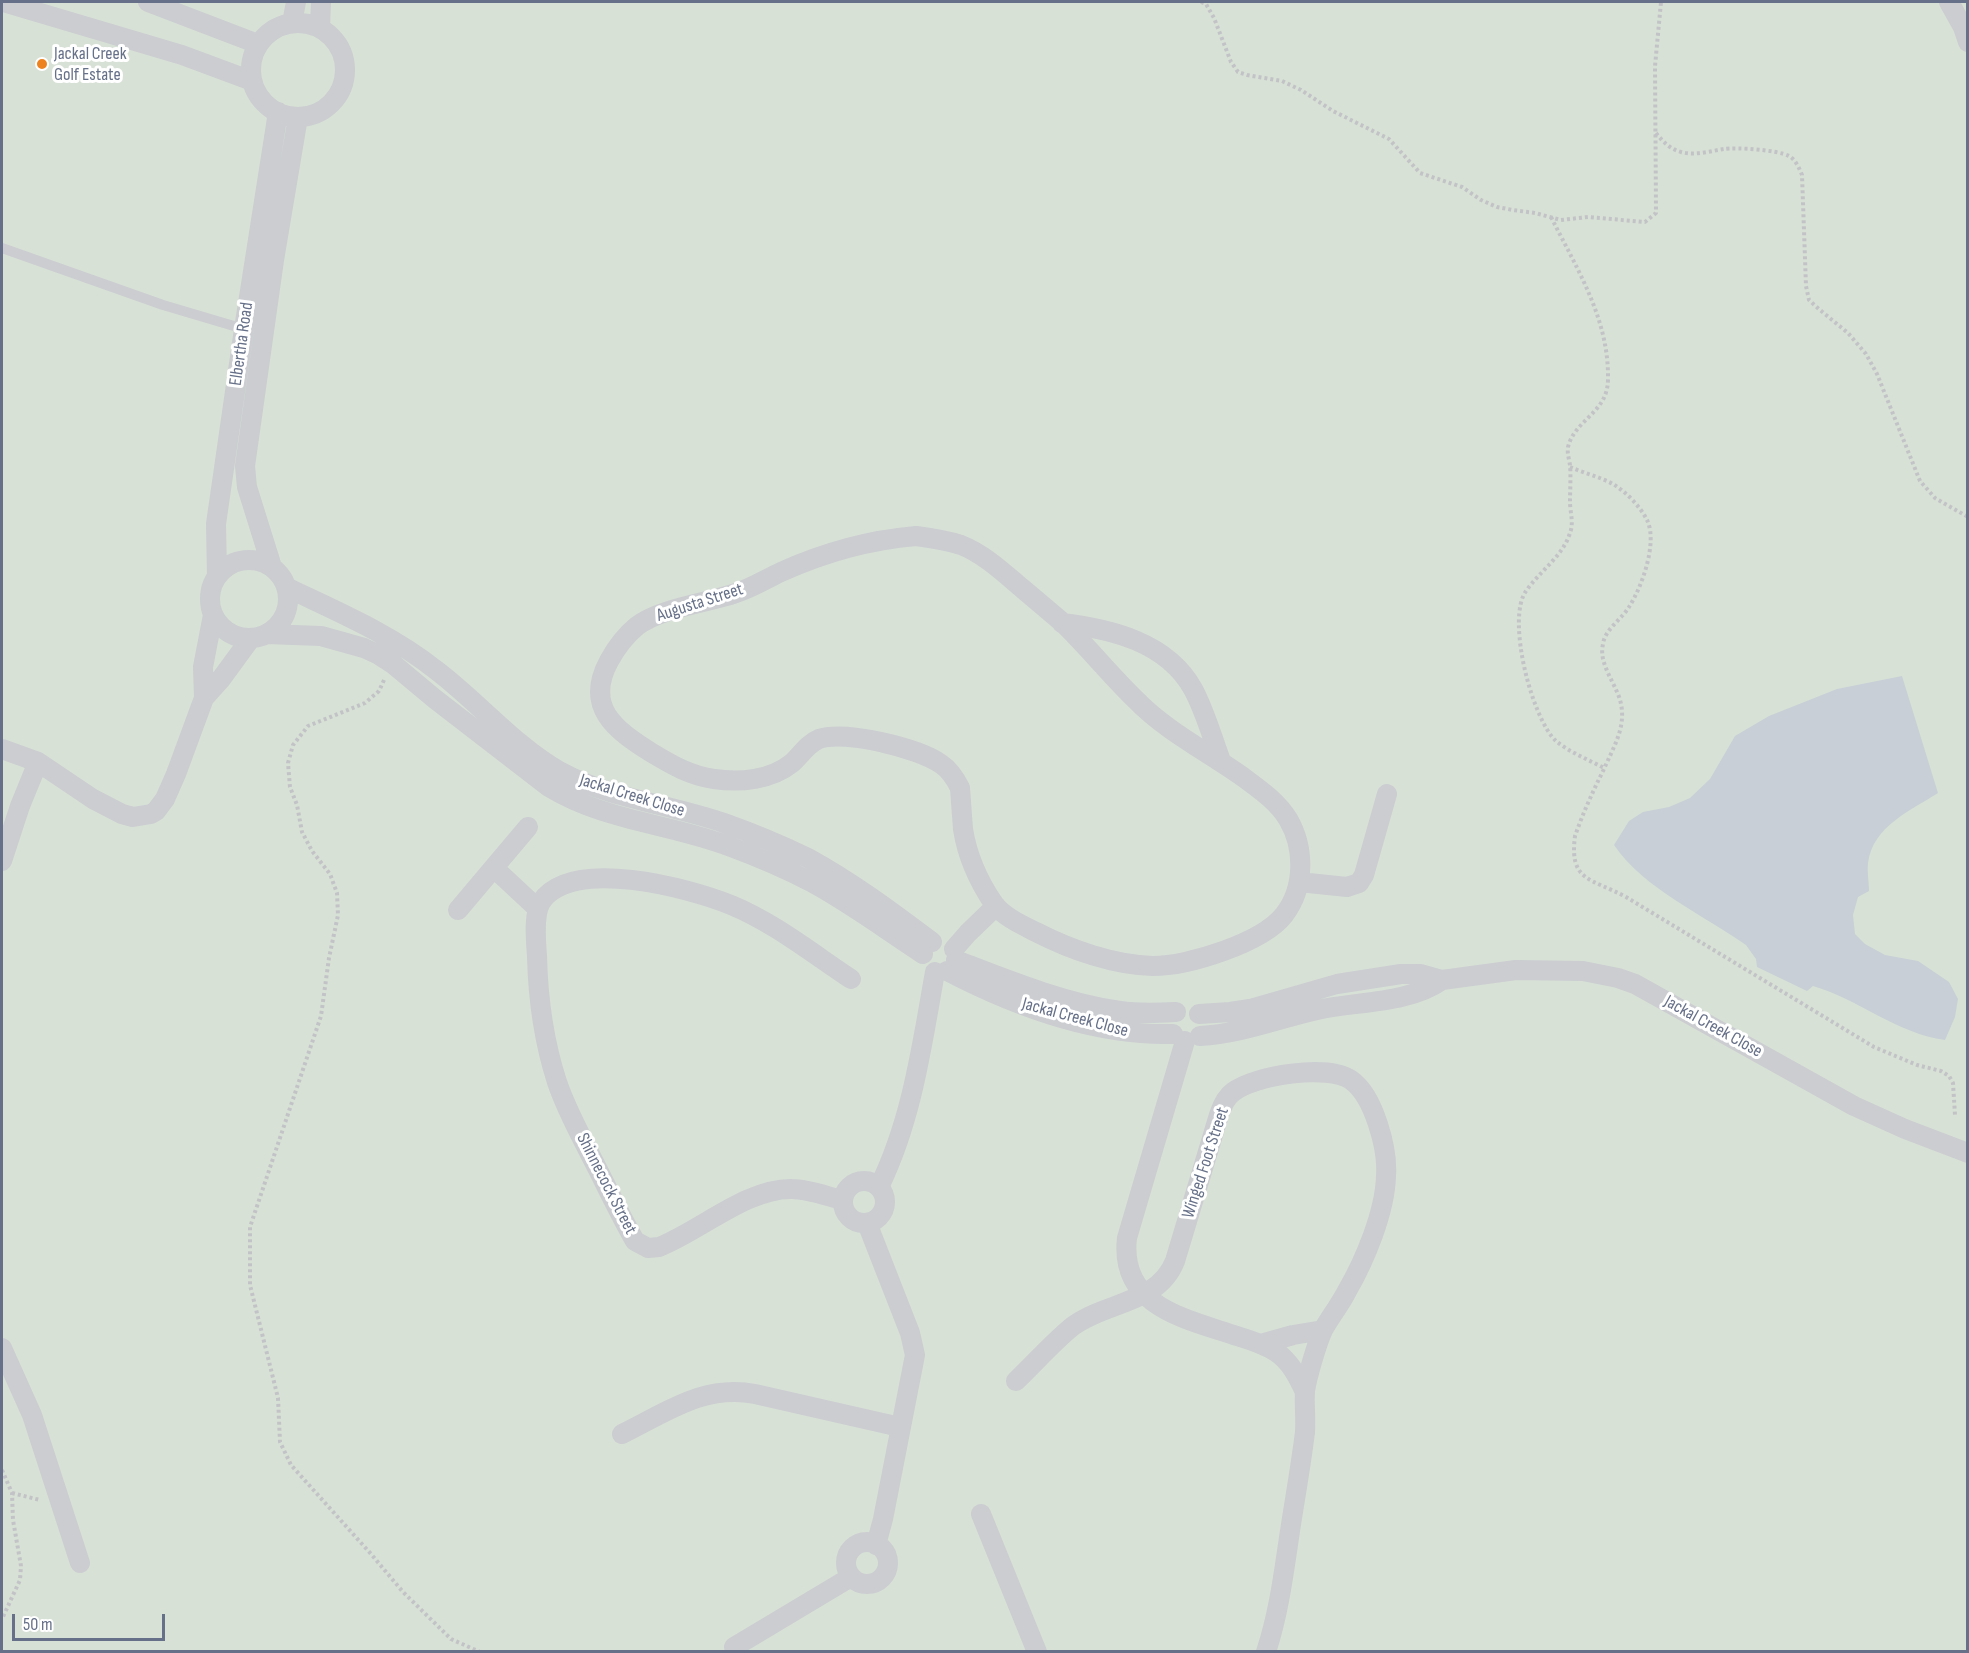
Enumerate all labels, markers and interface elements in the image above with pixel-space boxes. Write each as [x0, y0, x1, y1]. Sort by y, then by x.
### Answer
place label: Jackal Creek Golf Estate [54, 43, 127, 86]
marker: Jackal Creek Golf Estate [35, 57, 49, 71]
street label: Elbertha Road [225, 301, 259, 387]
street label: Augusta Street [654, 579, 746, 627]
street label: Jackal Creek Close [577, 770, 687, 822]
street label: Jackal Creek Close [1660, 991, 1766, 1063]
street label: Jackal Creek Close [1020, 993, 1130, 1043]
street label: Winged Foot Street [1178, 1105, 1234, 1221]
street label: Shinnecock Street [571, 1130, 641, 1238]
scale bar [15, 1602, 168, 1640]
text: 50 m [23, 1614, 53, 1635]

